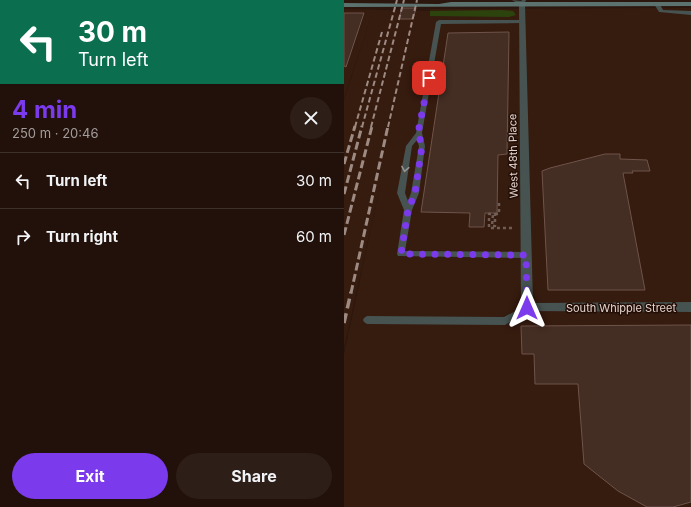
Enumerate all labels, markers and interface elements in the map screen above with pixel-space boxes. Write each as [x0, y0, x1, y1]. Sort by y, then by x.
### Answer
text: 30 m [78, 15, 147, 49]
icon: left [12, 16, 64, 68]
text: Turn left [78, 49, 148, 70]
pin [412, 61, 446, 95]
icon: arrive [418, 67, 440, 89]
text: 4 min [12, 95, 77, 124]
button: close [290, 97, 332, 139]
street label: West 48th Place [505, 113, 521, 199]
text: 250 m · 20:46 [12, 125, 98, 141]
one-way arrow [401, 165, 410, 172]
icon: left [12, 170, 34, 192]
text: Turn left [46, 171, 107, 190]
text: 30 m [296, 171, 332, 190]
icon: right [12, 226, 34, 248]
text: Turn right [46, 227, 118, 246]
text: 60 m [296, 227, 332, 246]
position arrow [506, 287, 548, 329]
street label: South Whipple Street [566, 301, 676, 315]
button: Exit [12, 453, 168, 499]
button: Share [176, 453, 332, 499]

